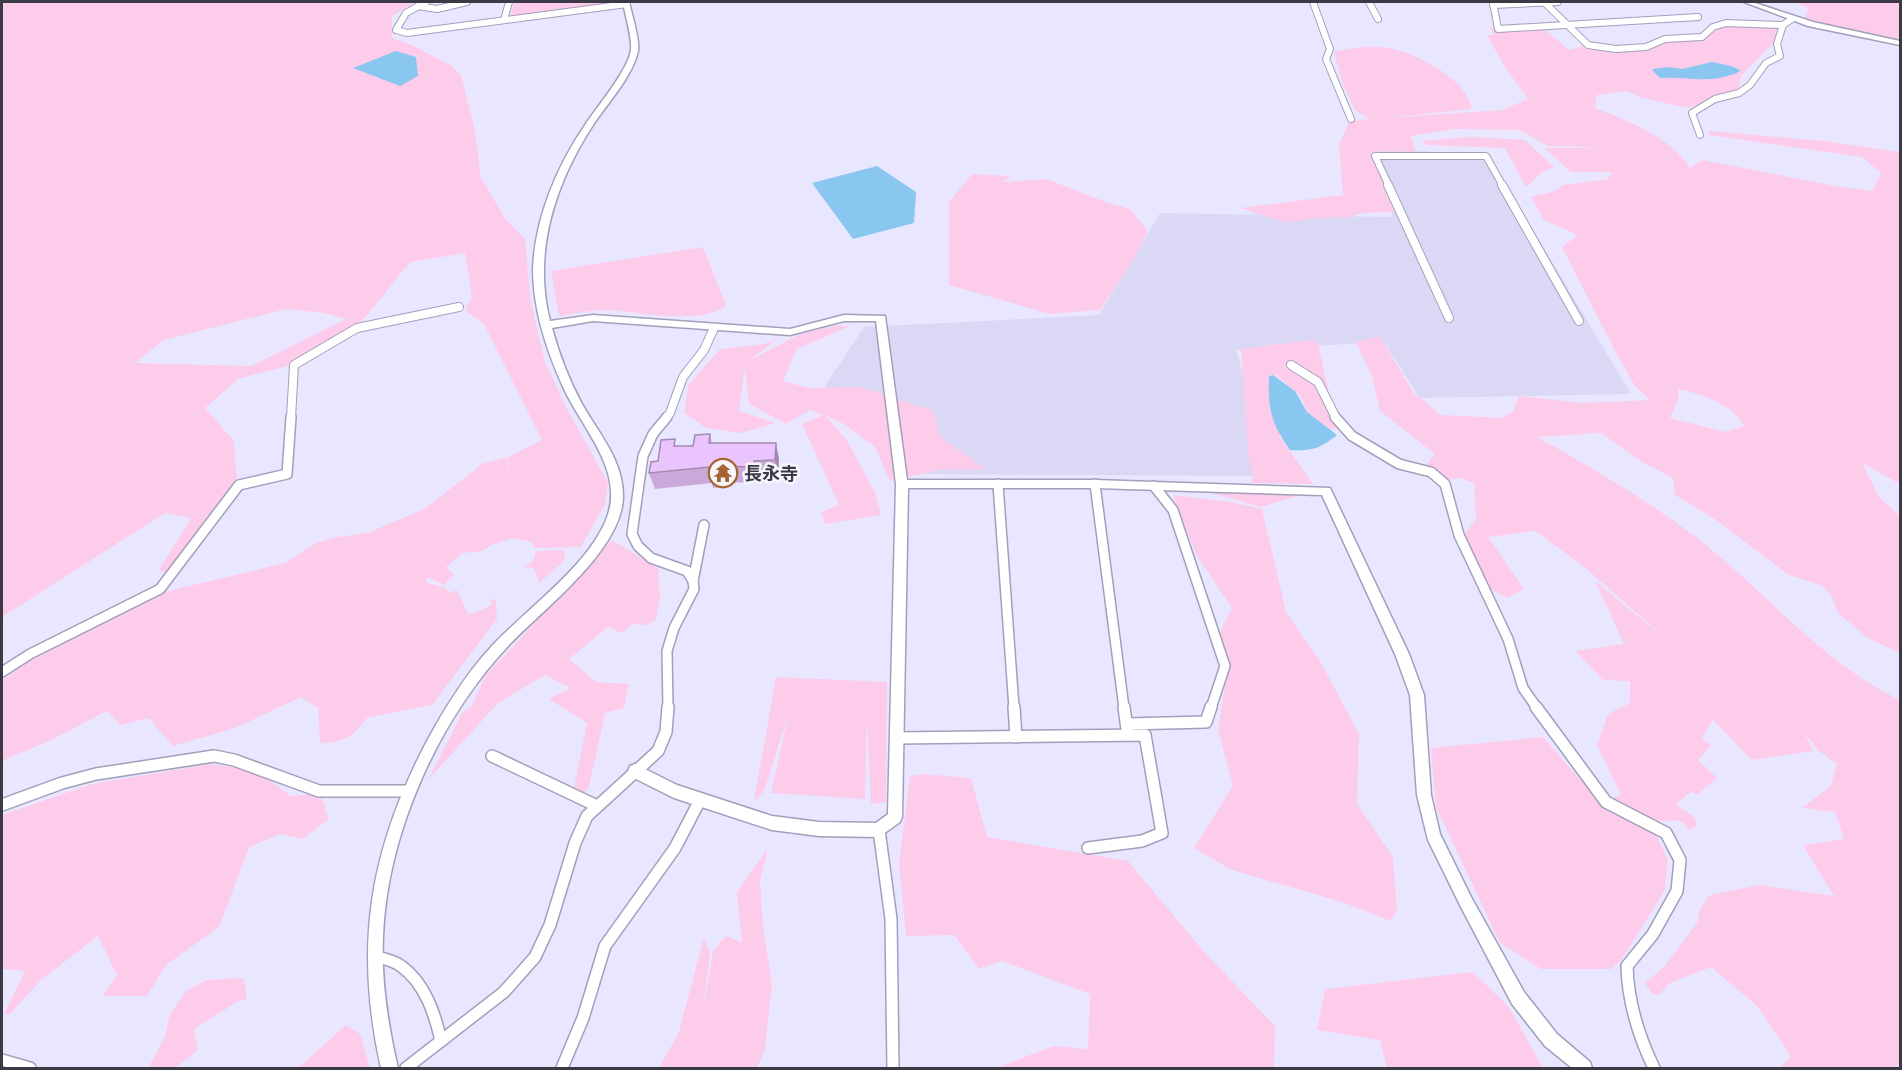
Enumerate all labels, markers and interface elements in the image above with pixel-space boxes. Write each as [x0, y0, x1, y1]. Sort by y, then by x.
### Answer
temple icon: 長永寺 [707, 457, 739, 489]
place label: 長永寺 [744, 463, 798, 484]

